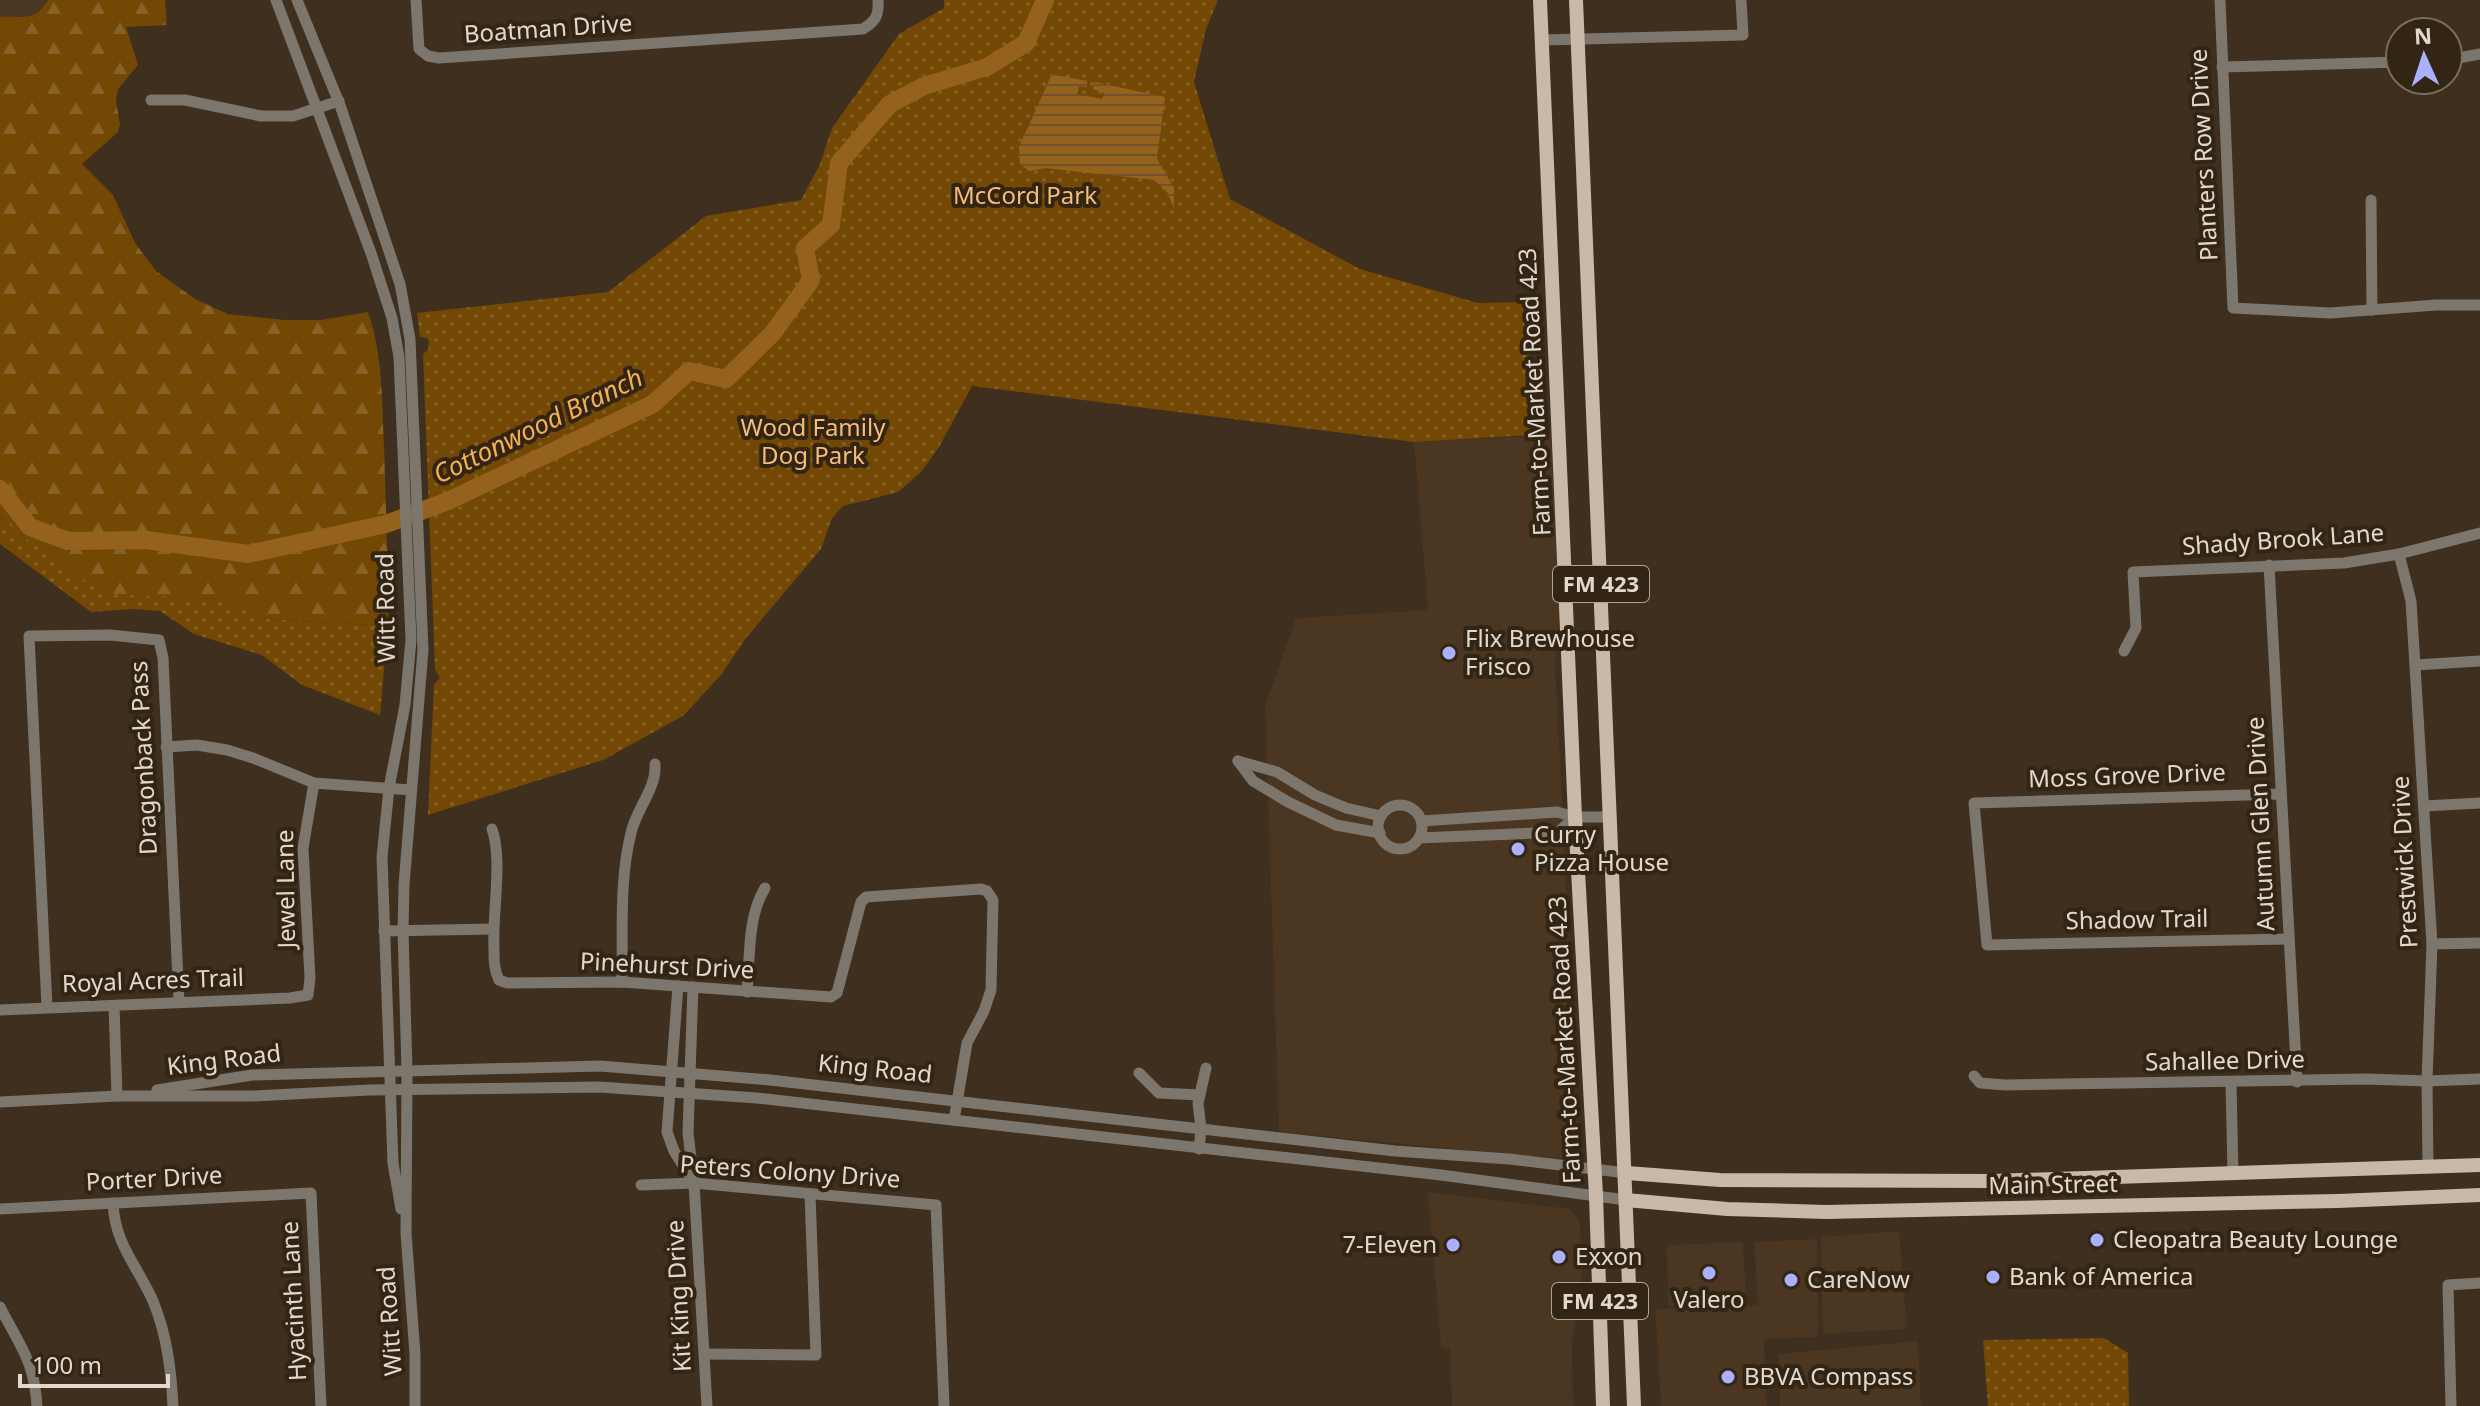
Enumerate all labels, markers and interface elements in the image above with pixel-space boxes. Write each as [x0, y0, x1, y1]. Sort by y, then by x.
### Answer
street label: Boatman Drive [463, 5, 633, 50]
north arrow [2384, 16, 2464, 96]
text: N [2413, 20, 2433, 50]
street label: Planters Row Drive [2180, 48, 2225, 262]
park label: McCord Park [953, 178, 1097, 211]
street label: Farm-to-Market Road 423 [1509, 247, 1558, 537]
water label: Cottonwood Branch [427, 359, 648, 491]
park label: Wood Family Dog Park [741, 410, 886, 471]
street label: Shady Brook Lane [2181, 515, 2385, 562]
street label: Witt Road [367, 553, 402, 663]
road number: FM 423 [1553, 566, 1649, 602]
place label: Flix Brewhouse Frisco [1465, 621, 1635, 682]
marker: Flix Brewhouse Frisco [1440, 644, 1458, 662]
street label: Dragonback Pass [121, 660, 164, 856]
street label: Autumn Glen Drive [2237, 716, 2282, 932]
street label: Moss Grove Drive [2028, 755, 2226, 794]
street label: Prestwick Drive [2383, 775, 2424, 949]
place label: Curry Pizza House [1534, 817, 1669, 878]
street label: Jewel Lane [267, 829, 302, 951]
marker: Curry Pizza House [1509, 840, 1527, 858]
street label: Farm-to-Market Road 423 [1539, 895, 1588, 1185]
street label: Shadow Trail [2065, 901, 2209, 936]
street label: Pinehurst Drive [579, 943, 755, 986]
street label: Royal Acres Trail [61, 960, 245, 999]
street label: King Road [165, 1035, 283, 1082]
street label: Sahallee Drive [2145, 1042, 2305, 1077]
street label: King Road [816, 1045, 934, 1090]
street label: Peters Colony Drive [679, 1146, 901, 1195]
street label: Porter Drive [85, 1157, 223, 1198]
street label: Main Street [1988, 1166, 2118, 1201]
street label: Kit King Drive [657, 1219, 698, 1373]
street label: Hyacinth Lane [272, 1220, 313, 1382]
place label: Cleopatra Beauty Lounge [2113, 1222, 2398, 1255]
place label: 7-Eleven [1342, 1227, 1437, 1260]
marker: Cleopatra Beauty Lounge [2088, 1231, 2106, 1249]
marker: 7-Eleven [1444, 1236, 1462, 1254]
place label: Exxon [1575, 1239, 1643, 1272]
marker: Exxon [1550, 1248, 1568, 1266]
place label: Bank of America [2009, 1259, 2193, 1292]
place label: CareNow [1807, 1262, 1910, 1295]
marker: Valero [1700, 1264, 1718, 1282]
street label: Witt Road [368, 1265, 409, 1377]
marker: Bank of America [1984, 1268, 2002, 1286]
marker: CareNow [1782, 1271, 1800, 1289]
place label: Valero [1673, 1282, 1745, 1315]
road number: FM 423 [1552, 1283, 1648, 1319]
scale bar [20, 1338, 168, 1388]
text: 100 m [32, 1348, 102, 1381]
place label: BBVA Compass [1744, 1359, 1914, 1392]
marker: BBVA Compass [1719, 1368, 1737, 1386]

